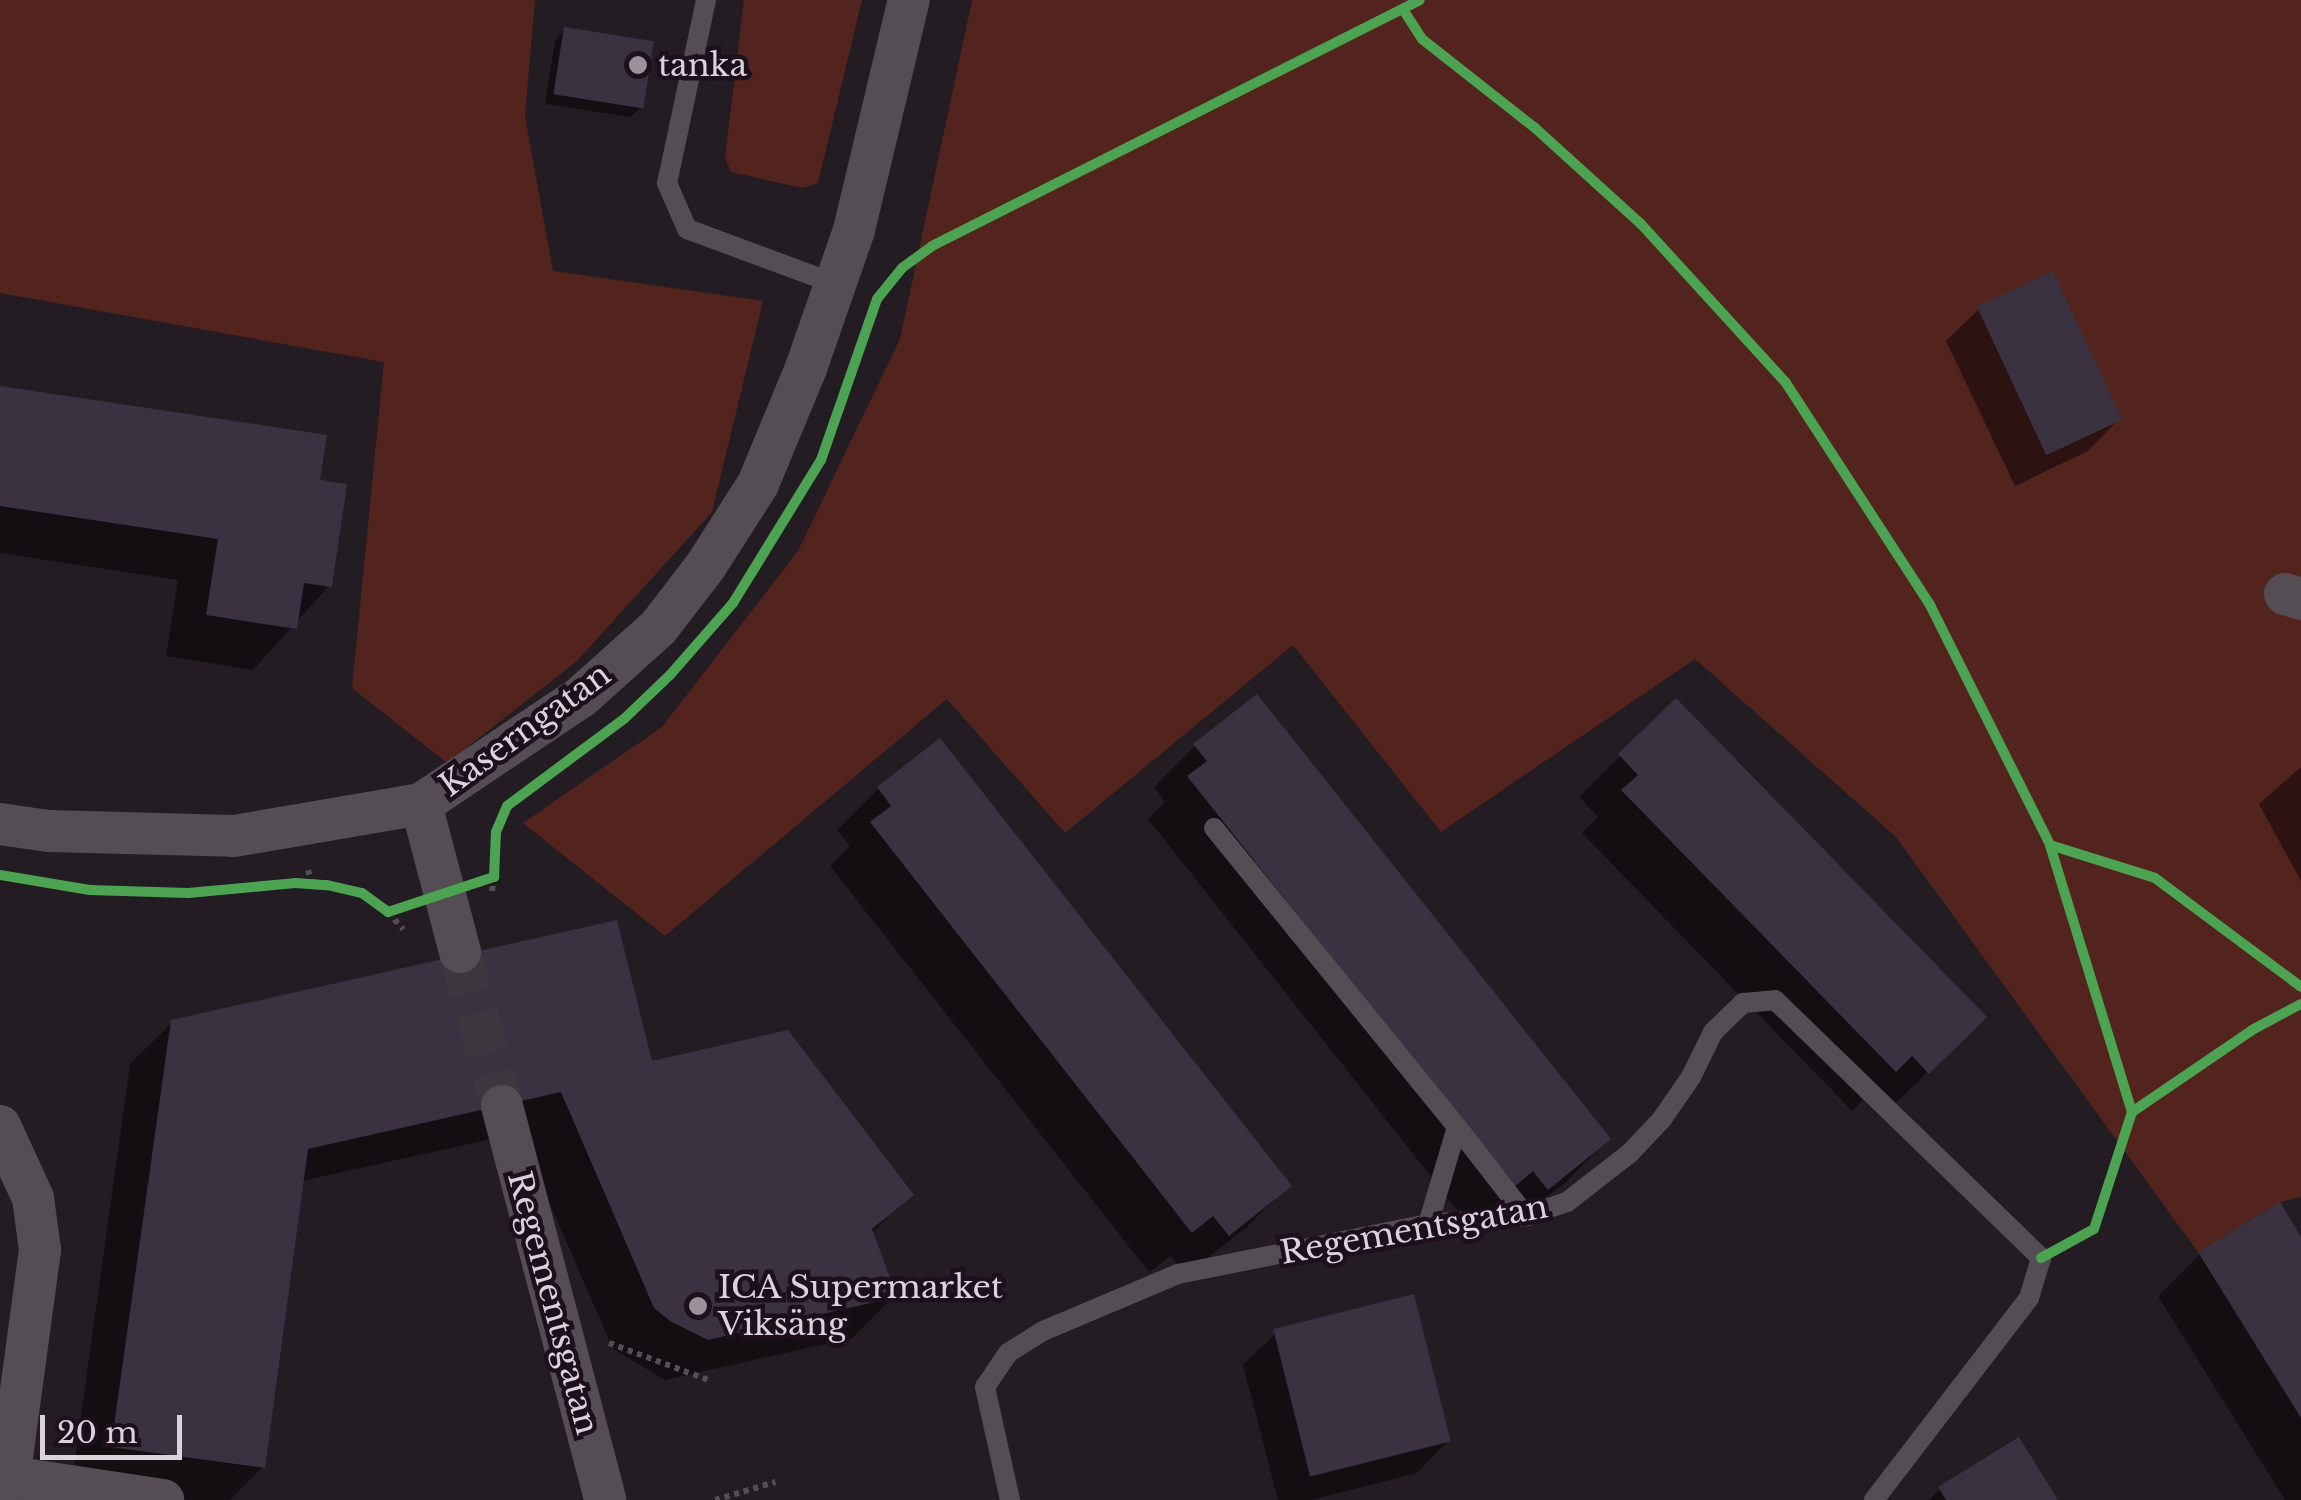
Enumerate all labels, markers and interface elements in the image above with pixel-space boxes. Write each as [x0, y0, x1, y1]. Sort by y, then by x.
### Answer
place label: tanka [658, 46, 747, 84]
marker: tanka [627, 54, 649, 76]
street label: Kaserngatan [432, 655, 618, 805]
street label: Regementsgatan [499, 1167, 607, 1439]
street label: Regementsgatan [1277, 1188, 1551, 1272]
place label: ICA Supermarket Viksäng [718, 1269, 1004, 1344]
marker: ICA Supermarket Viksäng [687, 1295, 709, 1317]
scale bar [45, 1395, 188, 1457]
text: 20 m [57, 1414, 138, 1451]

